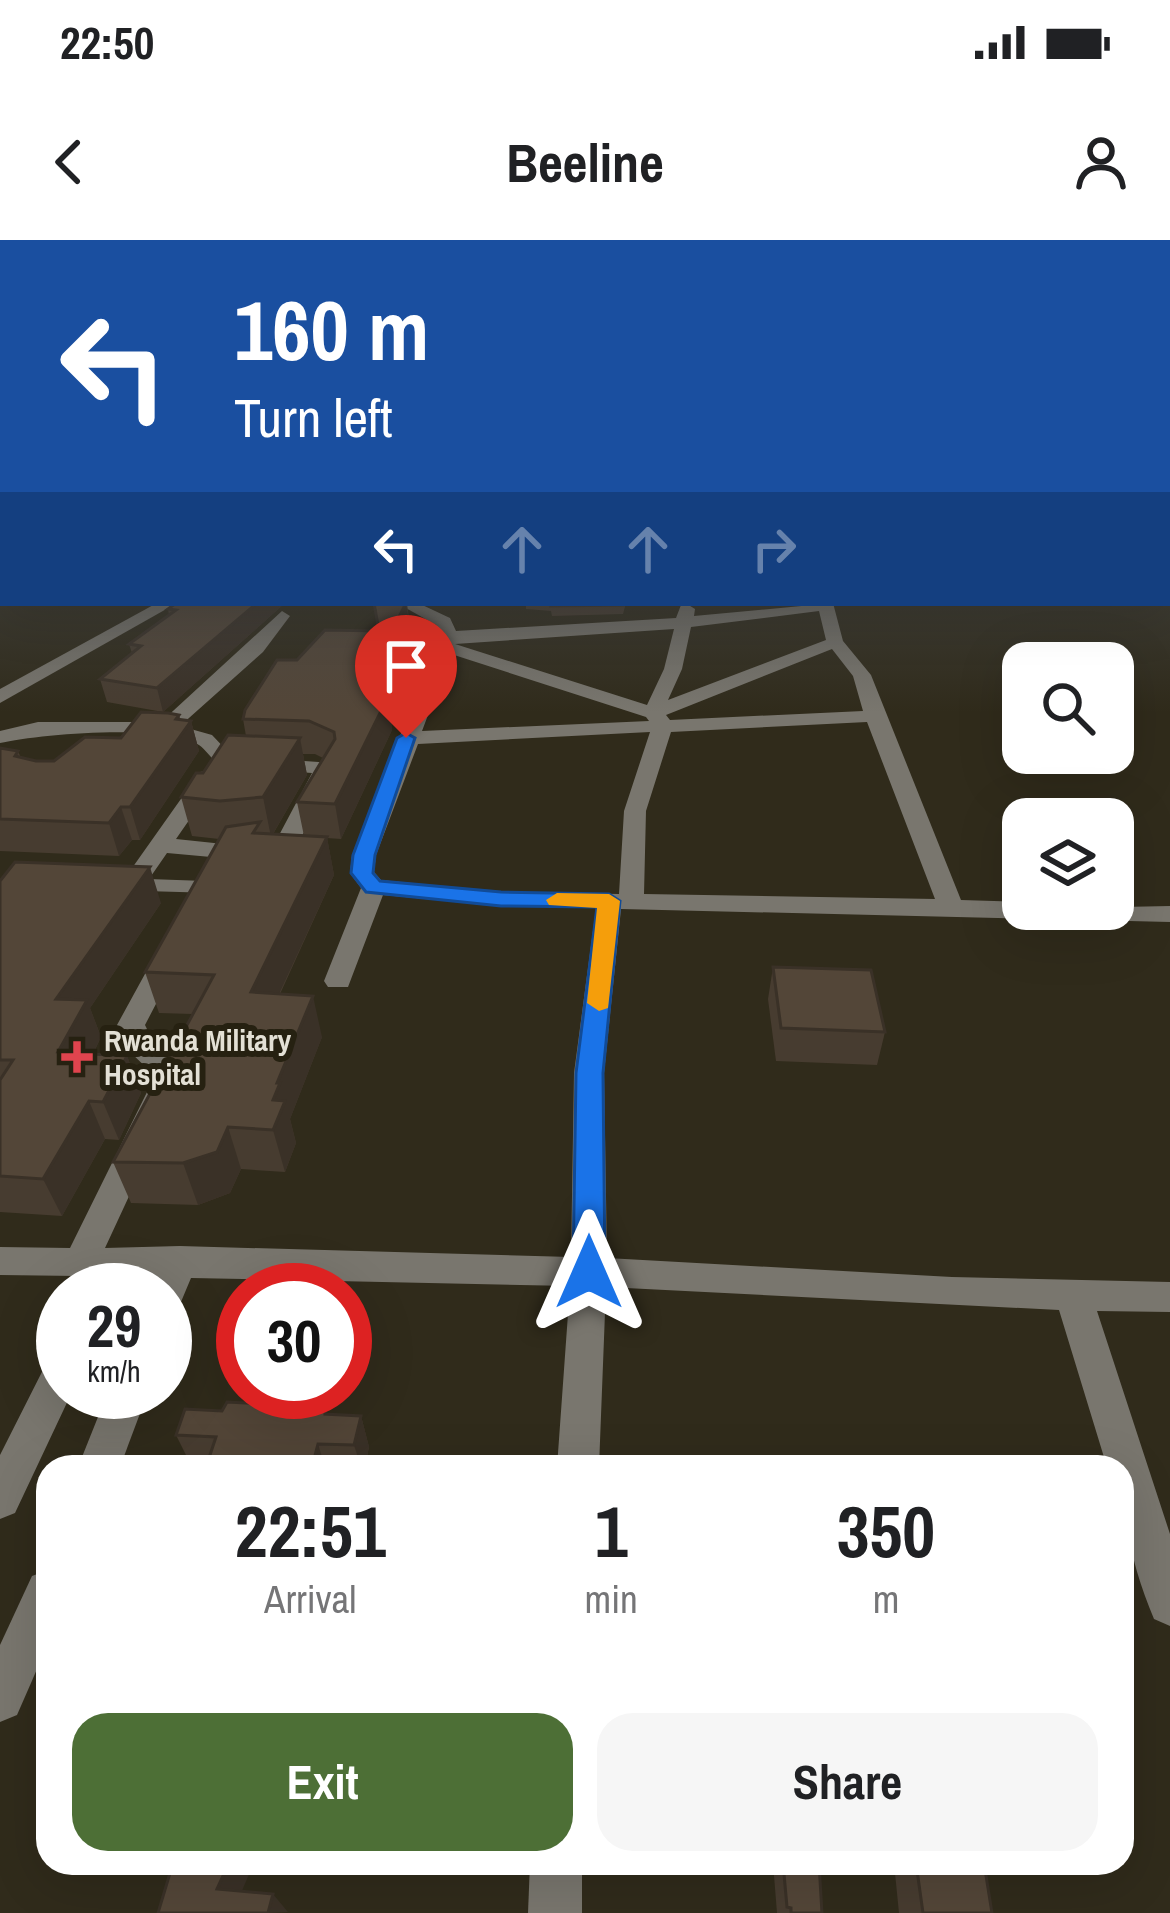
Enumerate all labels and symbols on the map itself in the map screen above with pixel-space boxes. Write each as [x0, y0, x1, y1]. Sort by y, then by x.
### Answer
pin [355, 615, 457, 738]
place label: Rwanda Military Hospital [104, 1020, 292, 1094]
marker: Rwanda Military Hospital [61, 1041, 93, 1073]
position arrow [526, 1209, 652, 1335]
speed limit sign: 30 [216, 1263, 372, 1419]

